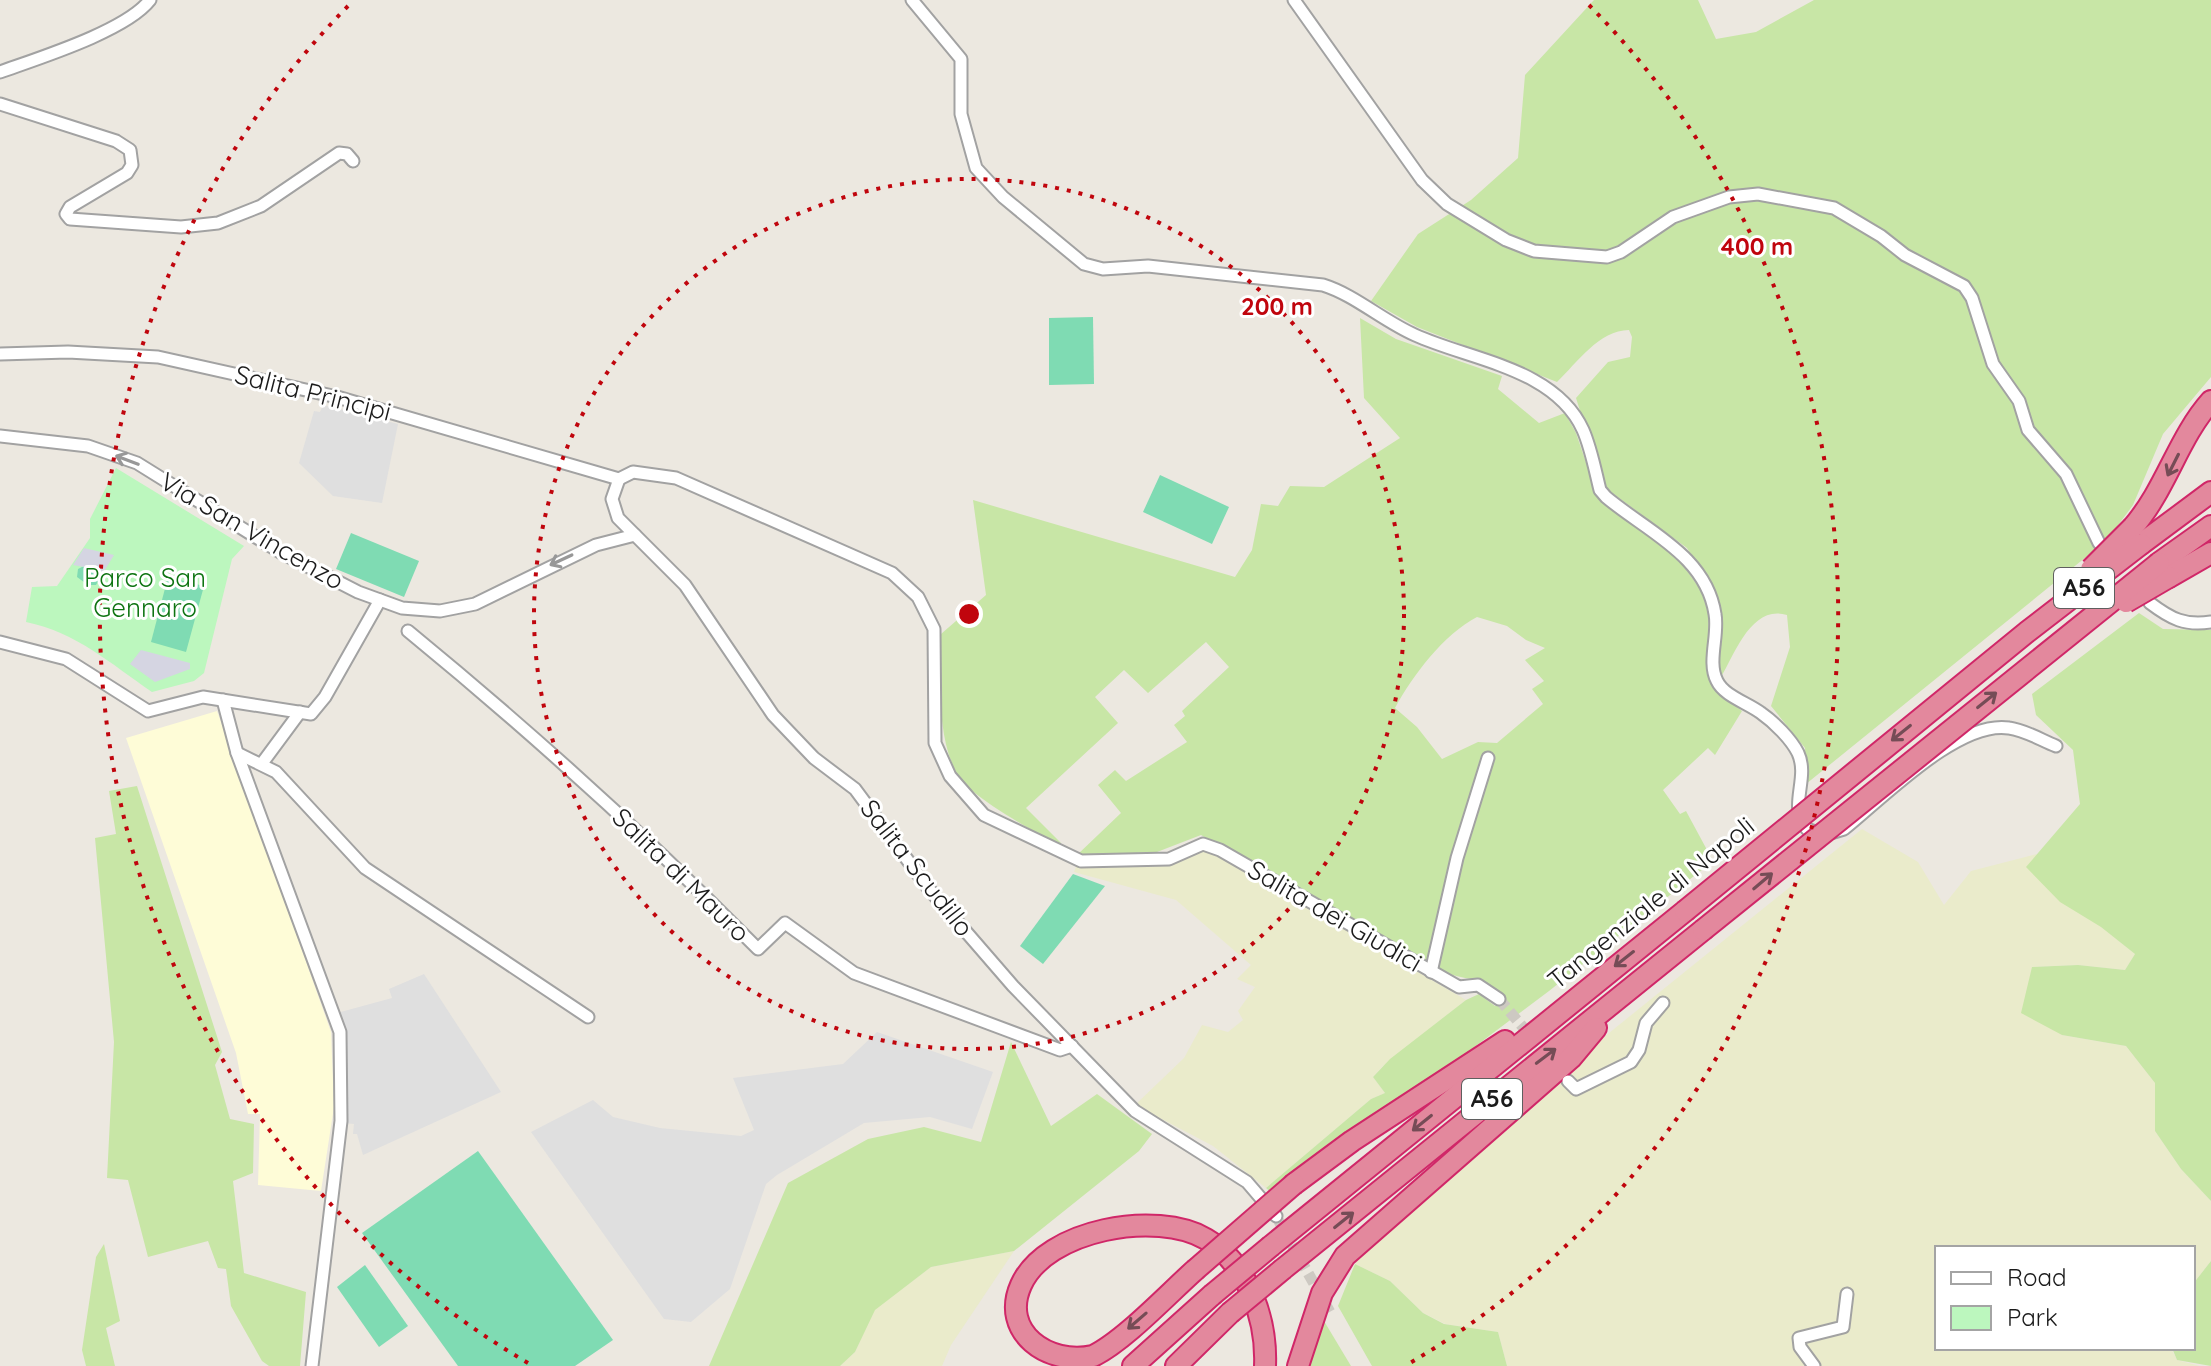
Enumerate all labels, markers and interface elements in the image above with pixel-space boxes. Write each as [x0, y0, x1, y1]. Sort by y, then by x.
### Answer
text: 400 m [1721, 231, 1793, 261]
text: 200 m [1241, 291, 1313, 321]
street label: Salita Principi [231, 357, 395, 428]
one-way arrow [115, 452, 140, 466]
one-way arrow [2165, 452, 2181, 476]
street label: Via San Vincenzo [154, 464, 350, 597]
one-way arrow [550, 553, 574, 568]
park label: Parco San Gennaro [84, 561, 206, 624]
road number: A56 [2054, 568, 2114, 608]
centre of rings [955, 600, 983, 628]
one-way arrow [1976, 691, 1997, 708]
one-way arrow [1891, 725, 1912, 742]
street label: Salita Scudillo [854, 792, 981, 943]
street label: Salita di Mauro [606, 801, 757, 949]
street label: Tangenziale di Napoli [1541, 809, 1761, 996]
street label: Salita dei Giudici [1242, 852, 1428, 979]
one-way arrow [1752, 872, 1773, 890]
one-way arrow [1614, 950, 1635, 968]
one-way arrow [1534, 1048, 1556, 1064]
road number: A56 [1462, 1079, 1522, 1119]
one-way arrow [1412, 1114, 1433, 1132]
one-way arrow [1333, 1211, 1354, 1229]
legend [1935, 1246, 2195, 1350]
text: Road [2007, 1262, 2067, 1292]
text: Park [2007, 1302, 2058, 1332]
one-way arrow [1127, 1312, 1147, 1330]

